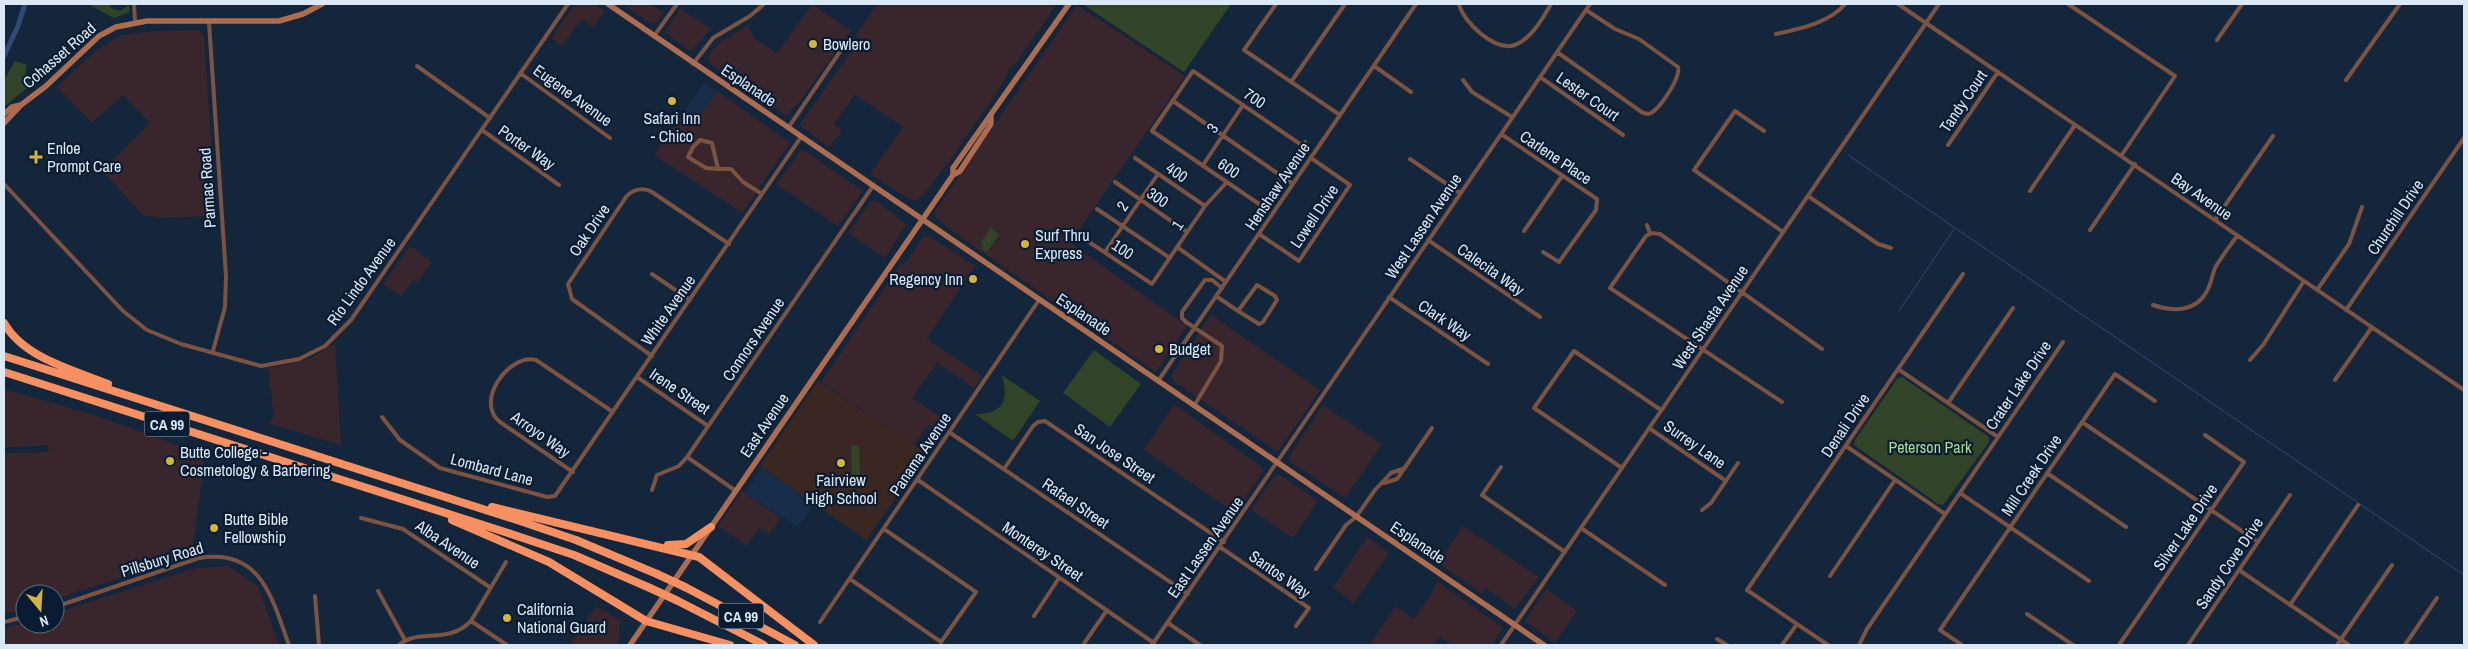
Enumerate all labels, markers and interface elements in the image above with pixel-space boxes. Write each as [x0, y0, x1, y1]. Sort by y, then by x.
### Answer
street label: Cohasset Road [18, 17, 100, 93]
place label: Bowlero [823, 33, 870, 55]
marker: Bowlero [807, 38, 819, 50]
street label: Eugene Avenue [529, 59, 617, 131]
street label: Esplanade [717, 59, 781, 111]
street label: Tandy Court [1934, 65, 1992, 137]
street label: Lester Court [1552, 66, 1624, 126]
street label: 700 [1240, 83, 1270, 113]
marker: Safari Inn - Chico [666, 95, 678, 107]
place label: Safari Inn - Chico [644, 107, 700, 147]
street label: Porter Way [494, 119, 560, 175]
street label: 3 [1201, 119, 1223, 137]
street label: Carlene Place [1516, 125, 1596, 189]
place label: Enloe Prompt Care [47, 137, 121, 177]
street label: Henshaw Avenue [1239, 138, 1315, 234]
street label: Parmac Road [193, 147, 221, 229]
marker: Enloe Prompt Care [29, 150, 43, 164]
street label: 600 [1214, 153, 1244, 183]
street label: 400 [1162, 157, 1192, 187]
street label: Bay Avenue [2167, 167, 2237, 225]
street label: West Lassen Avenue [1380, 169, 1466, 283]
street label: Churchill Drive [2362, 175, 2428, 259]
street label: Lowell Drive [1285, 180, 1343, 252]
street label: 300 [1143, 182, 1173, 212]
street label: 2 [1111, 197, 1133, 215]
street label: Oak Drive [563, 199, 615, 261]
street label: 1 [1166, 215, 1189, 234]
place label: Surf Thru Express [1035, 224, 1089, 264]
street label: Rio Lindo Avenue [322, 232, 400, 330]
street label: 100 [1108, 234, 1138, 264]
marker: Surf Thru Express [1019, 238, 1031, 250]
street label: Calecita Way [1453, 238, 1529, 300]
street label: West Shasta Avenue [1667, 261, 1753, 373]
place label: Regency Inn [889, 268, 963, 290]
street label: White Avenue [636, 270, 700, 350]
marker: Regency Inn [967, 273, 979, 285]
street label: Esplanade [1052, 288, 1116, 340]
street label: Connors Avenue [717, 293, 789, 385]
street label: Clark Way [1414, 294, 1476, 346]
street label: Crater Lake Drive [1980, 336, 2056, 434]
place label: Budget [1169, 338, 1211, 360]
marker: Budget [1153, 343, 1165, 355]
street label: Irene Street [645, 363, 715, 419]
street label: East Avenue [734, 388, 794, 462]
street label: Denali Drive [1815, 389, 1875, 461]
street label: Arroyo Way [506, 405, 576, 463]
street label: Panama Avenue [884, 408, 956, 500]
road number: CA 99 [144, 412, 190, 436]
street label: Surrey Lane [1659, 414, 1731, 474]
street label: San Jose Street [1070, 418, 1160, 488]
street label: Mill Creek Drive [1996, 430, 2066, 520]
park label: Peterson Park [1888, 436, 1972, 458]
place label: Butte College - Cosmetology & Barbering [180, 441, 331, 481]
street label: Lombard Lane [448, 447, 536, 491]
marker: Butte College - Cosmetology & Barbering [164, 455, 176, 467]
marker: Fairview High School [835, 457, 847, 469]
place label: Fairview High School [805, 469, 877, 509]
street label: Rafael Street [1038, 472, 1114, 534]
street label: Silver Lake Drive [2148, 479, 2222, 575]
street label: East Lassen Avenue [1162, 492, 1248, 602]
place label: Butte Bible Fellowship [224, 508, 288, 548]
street label: Sandy Cove Drive [2190, 513, 2268, 613]
street label: Alba Avenue [411, 514, 485, 574]
street label: Monterey Street [998, 516, 1088, 586]
street label: Esplanade [1386, 516, 1450, 568]
marker: Butte Bible Fellowship [208, 522, 220, 534]
street label: Pillsbury Road [118, 536, 206, 582]
street label: Santos Way [1245, 545, 1315, 603]
north arrow [15, 584, 65, 634]
place label: California National Guard [517, 598, 606, 638]
road number: CA 99 [718, 604, 764, 628]
text: N [37, 612, 51, 631]
marker: California National Guard [501, 612, 513, 624]

